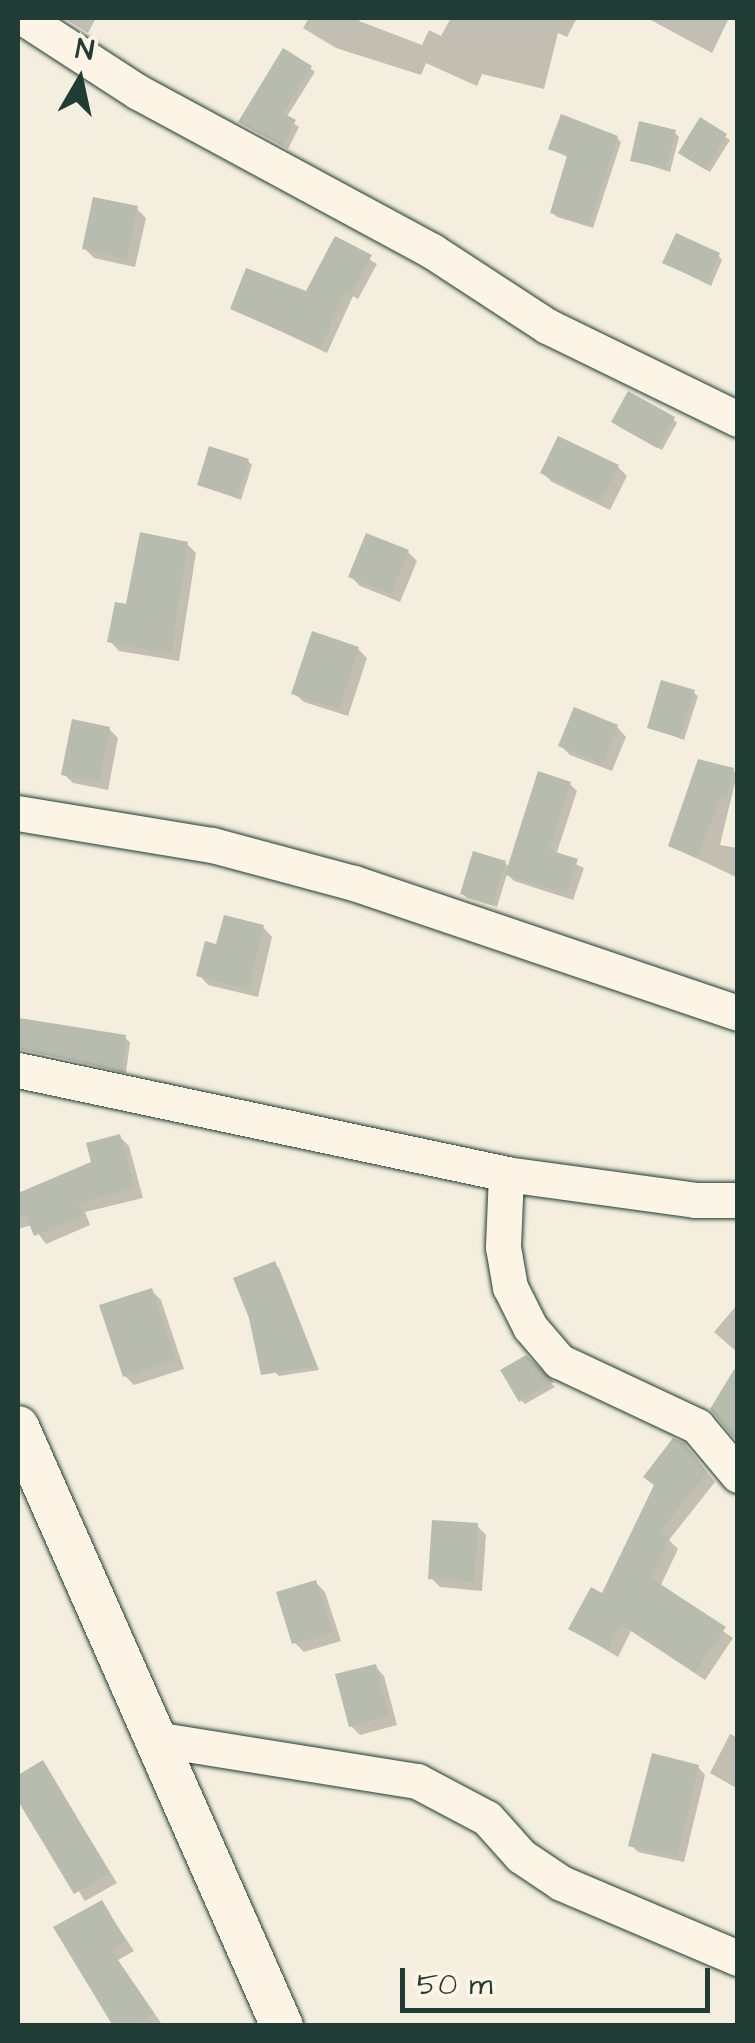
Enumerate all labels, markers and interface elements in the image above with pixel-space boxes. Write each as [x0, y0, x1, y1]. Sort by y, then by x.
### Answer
text: N [73, 29, 96, 71]
north arrow [30, 30, 130, 130]
scale bar [405, 1948, 715, 2010]
text: 50 m [417, 1964, 493, 2006]

